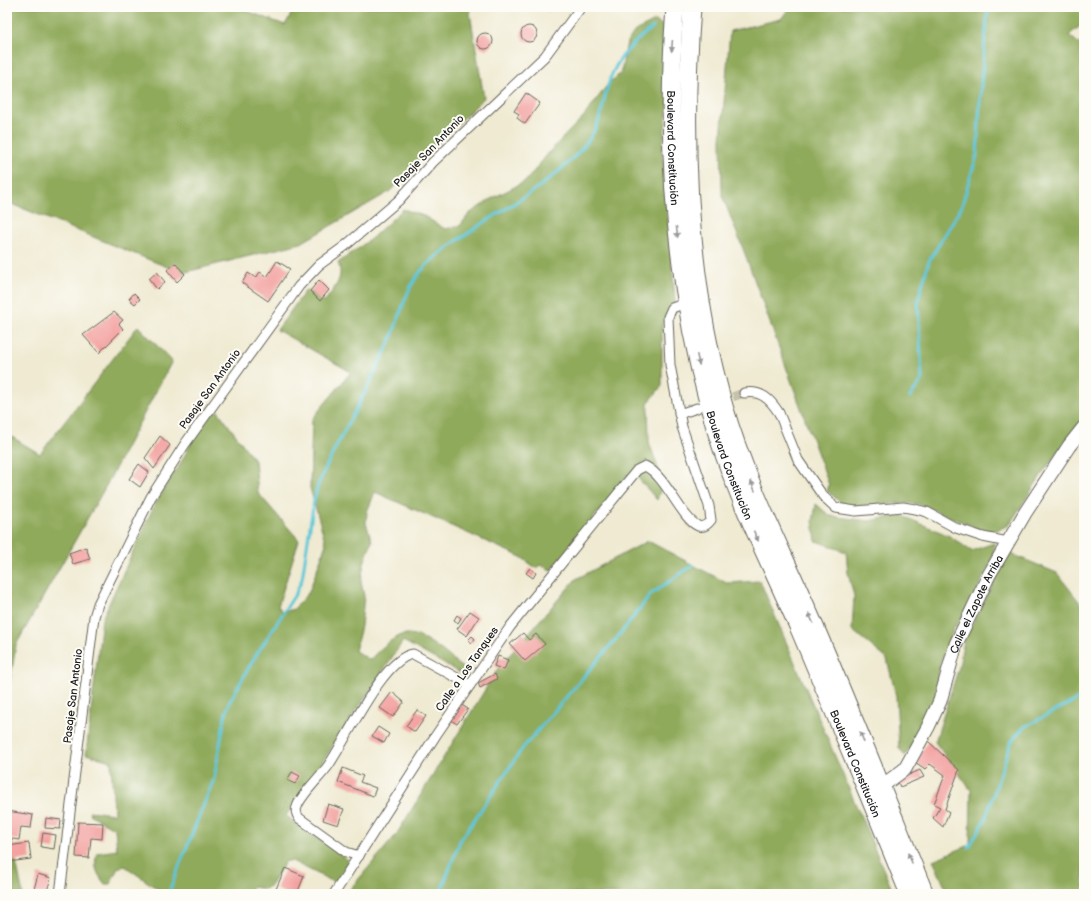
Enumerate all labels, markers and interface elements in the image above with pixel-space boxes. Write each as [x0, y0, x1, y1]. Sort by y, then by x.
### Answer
one-way arrow [669, 40, 676, 52]
street label: Boulevard Constitución [665, 90, 681, 206]
street label: Pasaje San Antonio [391, 112, 467, 190]
one-way arrow [674, 226, 680, 238]
street label: Pasaje San Antonio [177, 347, 243, 431]
one-way arrow [695, 354, 701, 366]
street label: Boulevard Constitución [704, 409, 755, 522]
one-way arrow [749, 479, 755, 491]
one-way arrow [753, 530, 759, 542]
street label: Calle el Zapote Arriba [947, 552, 1006, 655]
one-way arrow [808, 612, 814, 623]
street label: Calle a Los Tanques [433, 624, 501, 714]
street label: Pasaje San Antonio [61, 648, 85, 744]
street label: Boulevard Constitución [827, 708, 883, 819]
one-way arrow [859, 732, 865, 743]
one-way arrow [907, 851, 913, 863]

